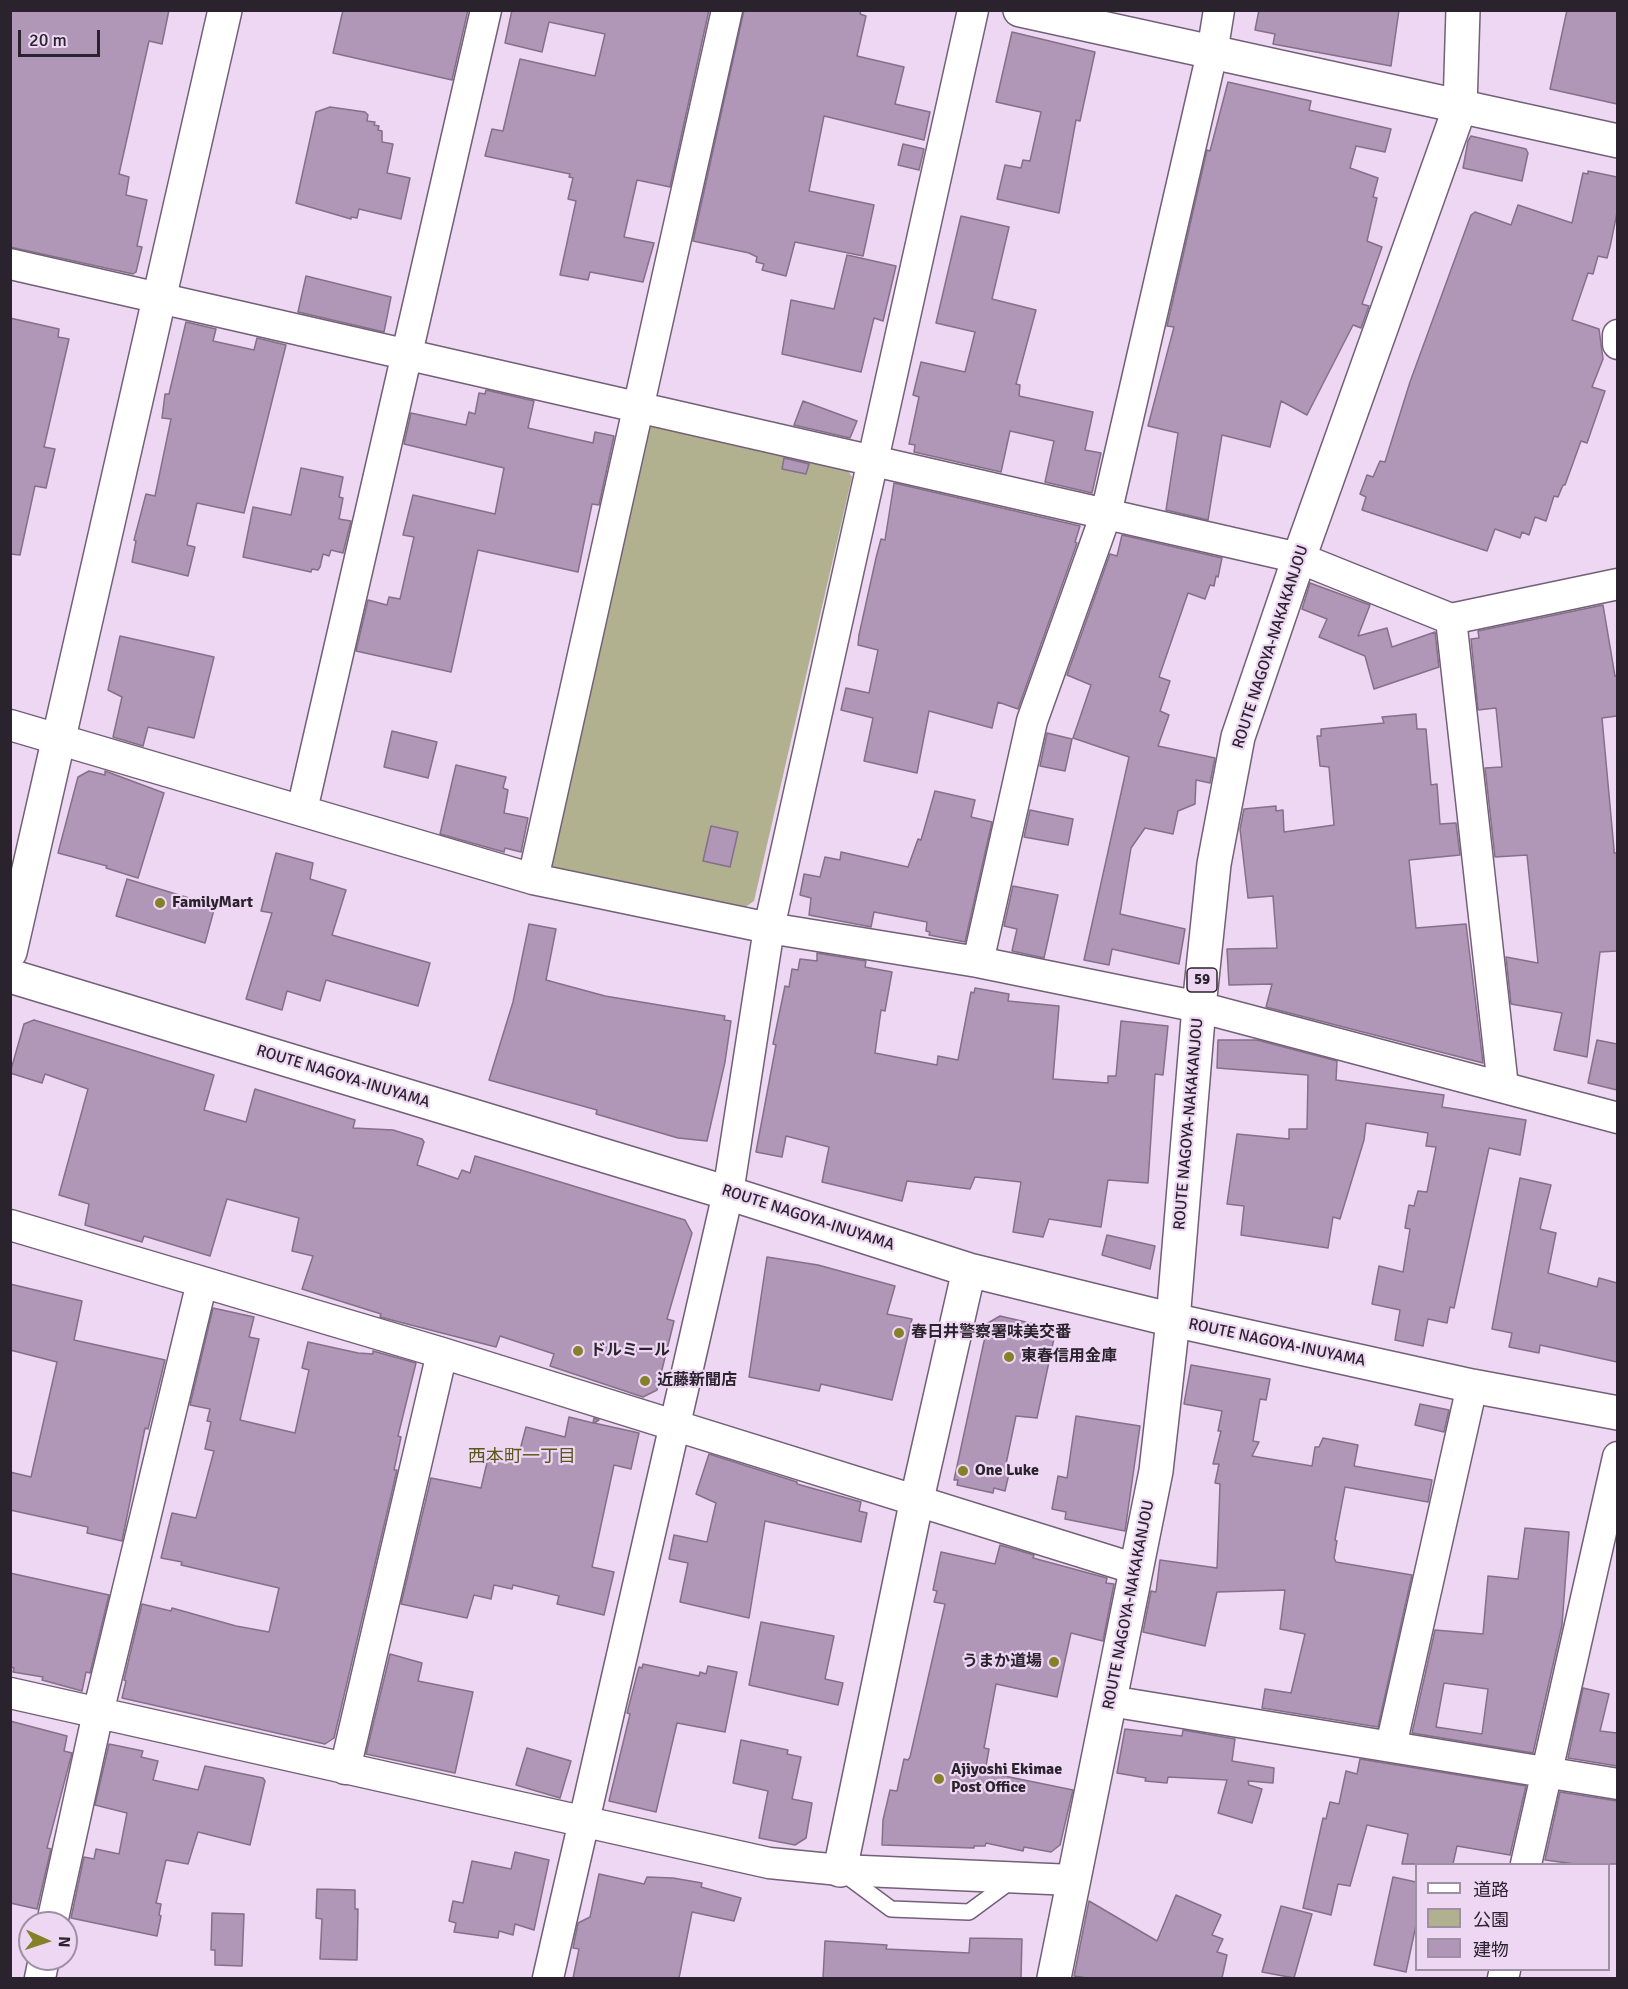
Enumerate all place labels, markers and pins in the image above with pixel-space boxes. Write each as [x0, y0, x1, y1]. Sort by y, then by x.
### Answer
place label: FamilyMart [172, 893, 253, 913]
marker: FamilyMart [153, 896, 167, 910]
place label: 春日井警察署味美交番 [911, 1323, 1071, 1343]
marker: 春日井警察署味美交番 [892, 1326, 906, 1340]
place label: ドルミール [590, 1341, 670, 1361]
marker: ドルミール [571, 1344, 585, 1358]
place label: 東春信用金庫 [1021, 1347, 1117, 1367]
marker: 東春信用金庫 [1002, 1350, 1016, 1364]
place label: 近藤新聞店 [657, 1371, 737, 1391]
marker: 近藤新聞店 [638, 1374, 652, 1388]
place label: One Luke [975, 1461, 1039, 1481]
marker: One Luke [956, 1464, 970, 1478]
place label: うまか道場 [962, 1652, 1042, 1672]
marker: うまか道場 [1047, 1655, 1061, 1669]
place label: Ajiyoshi Ekimae Post Office [951, 1760, 1062, 1798]
marker: Ajiyoshi Ekimae Post Office [932, 1772, 946, 1786]

